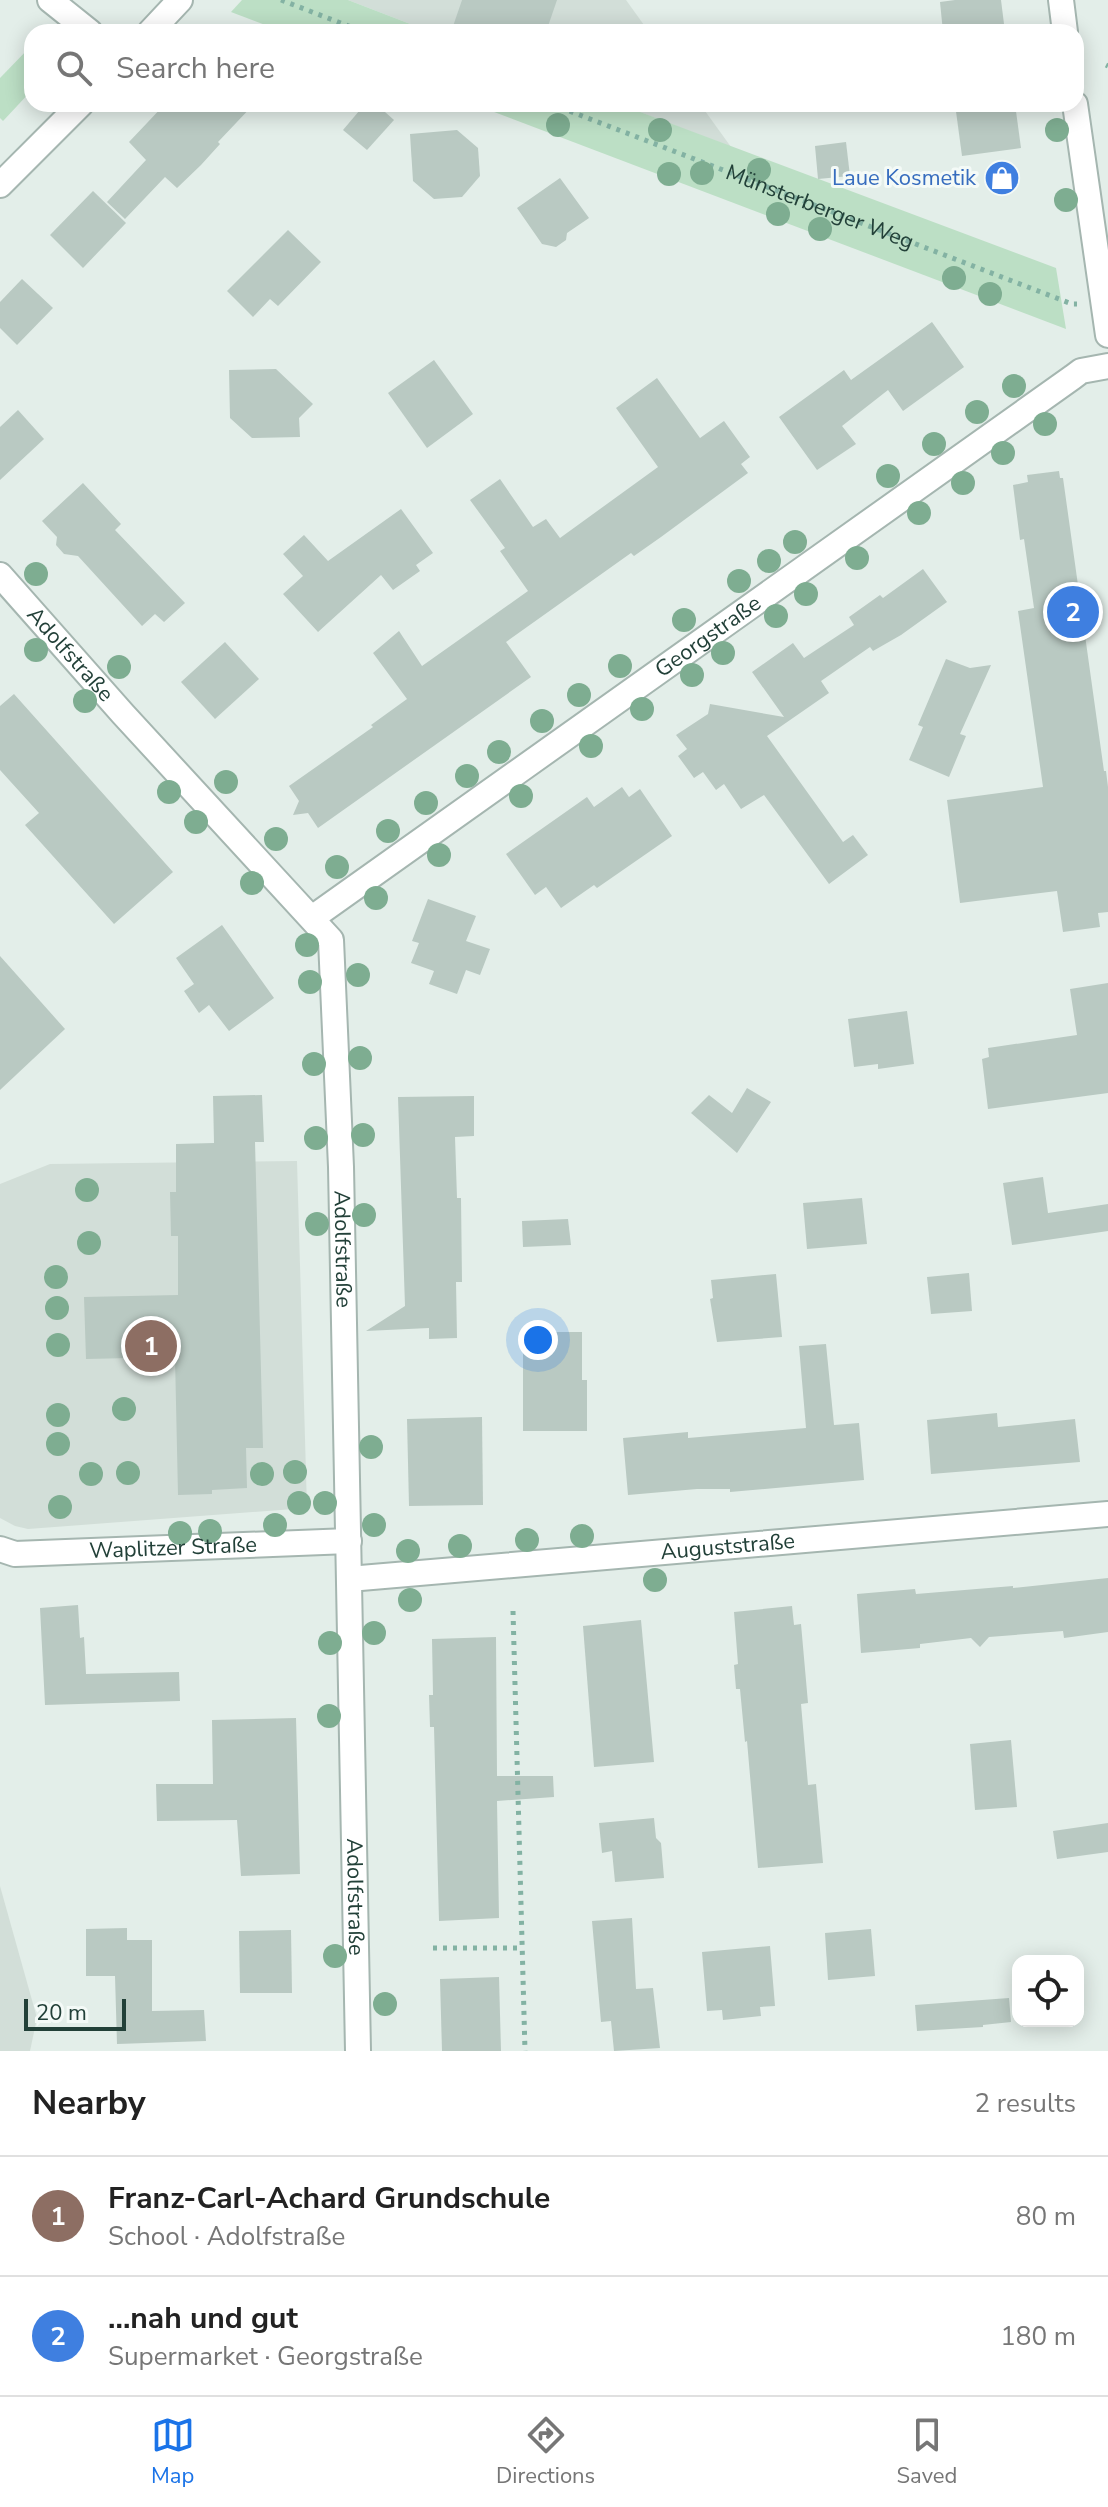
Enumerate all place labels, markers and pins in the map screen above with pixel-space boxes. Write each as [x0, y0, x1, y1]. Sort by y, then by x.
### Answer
shop icon: Laue Kosmetik [983, 159, 1021, 197]
place label: Laue Kosmetik [832, 163, 977, 193]
pin: 2 [1047, 582, 1099, 642]
pin: 1 [125, 1316, 177, 1376]

